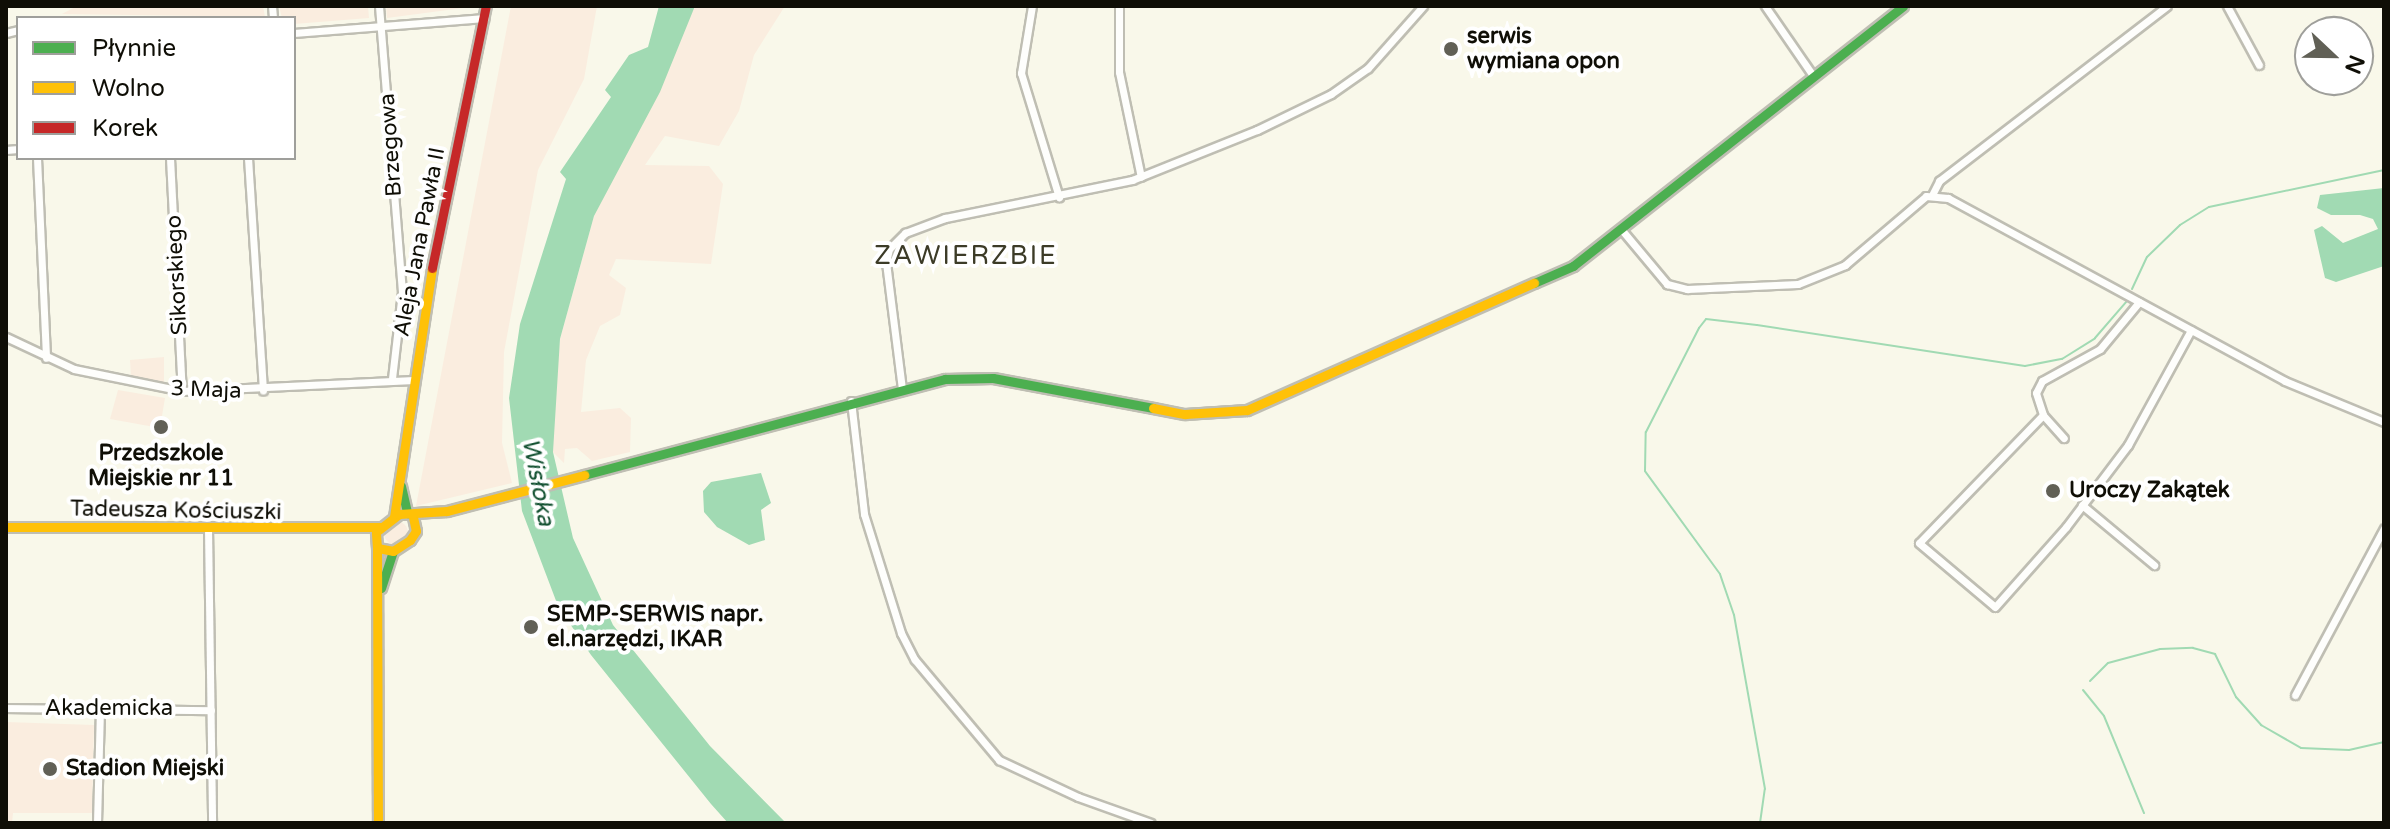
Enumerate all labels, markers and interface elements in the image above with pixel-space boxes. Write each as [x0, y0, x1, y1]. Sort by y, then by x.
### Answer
legend [16, 16, 296, 160]
north arrow [2294, 16, 2374, 96]
place label: serwis wymiana opon [1467, 23, 1620, 74]
text: Płynnie [92, 34, 176, 63]
marker: serwis wymiana opon [1442, 40, 1460, 58]
text: N [2339, 51, 2370, 77]
text: Wolno [92, 74, 165, 103]
street label: Brzegowa [374, 92, 408, 198]
text: Korek [92, 114, 158, 143]
street label: Aleja Jana Pawła II [389, 145, 451, 339]
street label: Sikorskiego [161, 214, 193, 336]
district label: ZAWIERZBIE [874, 240, 1058, 272]
street label: 3 Maja [170, 376, 242, 404]
marker: Przedszkole Miejskie nr 11 [152, 418, 170, 436]
water label: Wisłoka [515, 436, 561, 528]
place label: Przedszkole Miejskie nr 11 [88, 440, 234, 492]
place label: Uroczy Zakątek [2069, 478, 2230, 504]
marker: Uroczy Zakątek [2044, 482, 2062, 500]
street label: Tadeusza Kościuszki [70, 496, 282, 526]
place label: SEMP-SERWIS napr. el.narzędzi, IKAR [547, 601, 763, 652]
marker: SEMP-SERWIS napr. el.narzędzi, IKAR [522, 618, 540, 636]
street label: Akademicka [45, 696, 173, 722]
place label: Stadion Miejski [66, 756, 224, 782]
marker: Stadion Miejski [41, 760, 59, 778]

